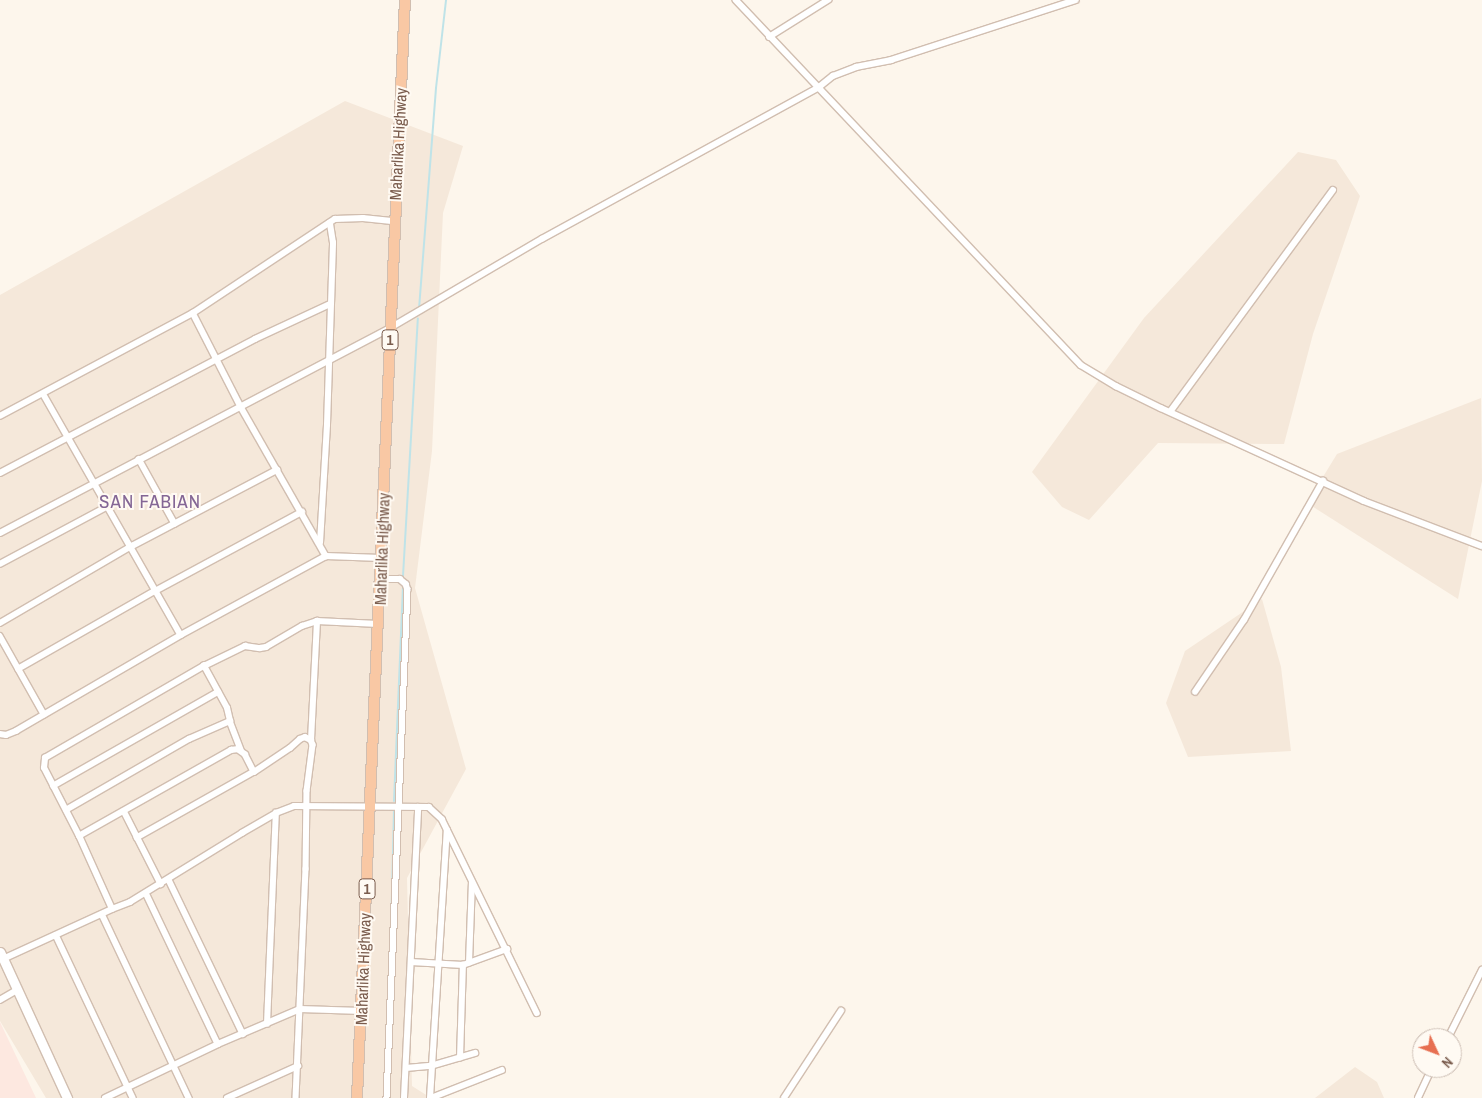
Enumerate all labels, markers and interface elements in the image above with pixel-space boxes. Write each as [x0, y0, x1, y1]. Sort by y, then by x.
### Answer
street label: Maharlika Highway [385, 87, 411, 201]
road number: 1 [381, 328, 399, 352]
district label: SAN FABIAN [98, 491, 202, 513]
street label: Maharlika Highway [370, 493, 394, 605]
road number: 1 [358, 876, 376, 902]
street label: Maharlika Highway [351, 913, 375, 1025]
north arrow [1412, 1028, 1462, 1078]
text: N [1438, 1053, 1457, 1072]

